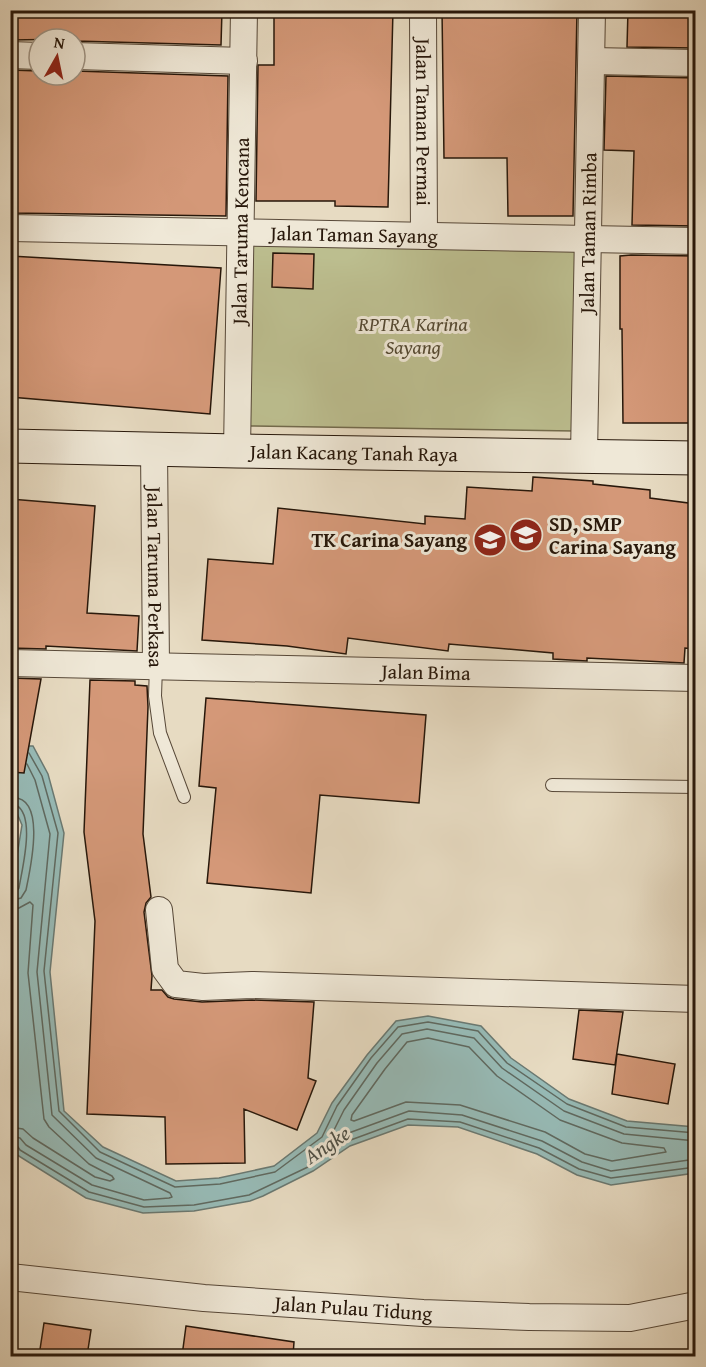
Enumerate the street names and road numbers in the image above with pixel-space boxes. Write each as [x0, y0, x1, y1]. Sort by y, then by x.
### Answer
street label: Jalan Taman Permai [409, 35, 439, 206]
street label: Jalan Taruma Kencana [224, 137, 256, 328]
street label: Jalan Taman Rimba [571, 152, 603, 317]
street label: Jalan Taman Sayang [267, 218, 438, 250]
street label: Jalan Kacang Tanah Raya [247, 436, 459, 468]
street label: Jalan Taruma Perkasa [140, 483, 171, 668]
street label: Jalan Bima [378, 656, 471, 687]
street label: Jalan Pulau Tidung [271, 1288, 433, 1327]

